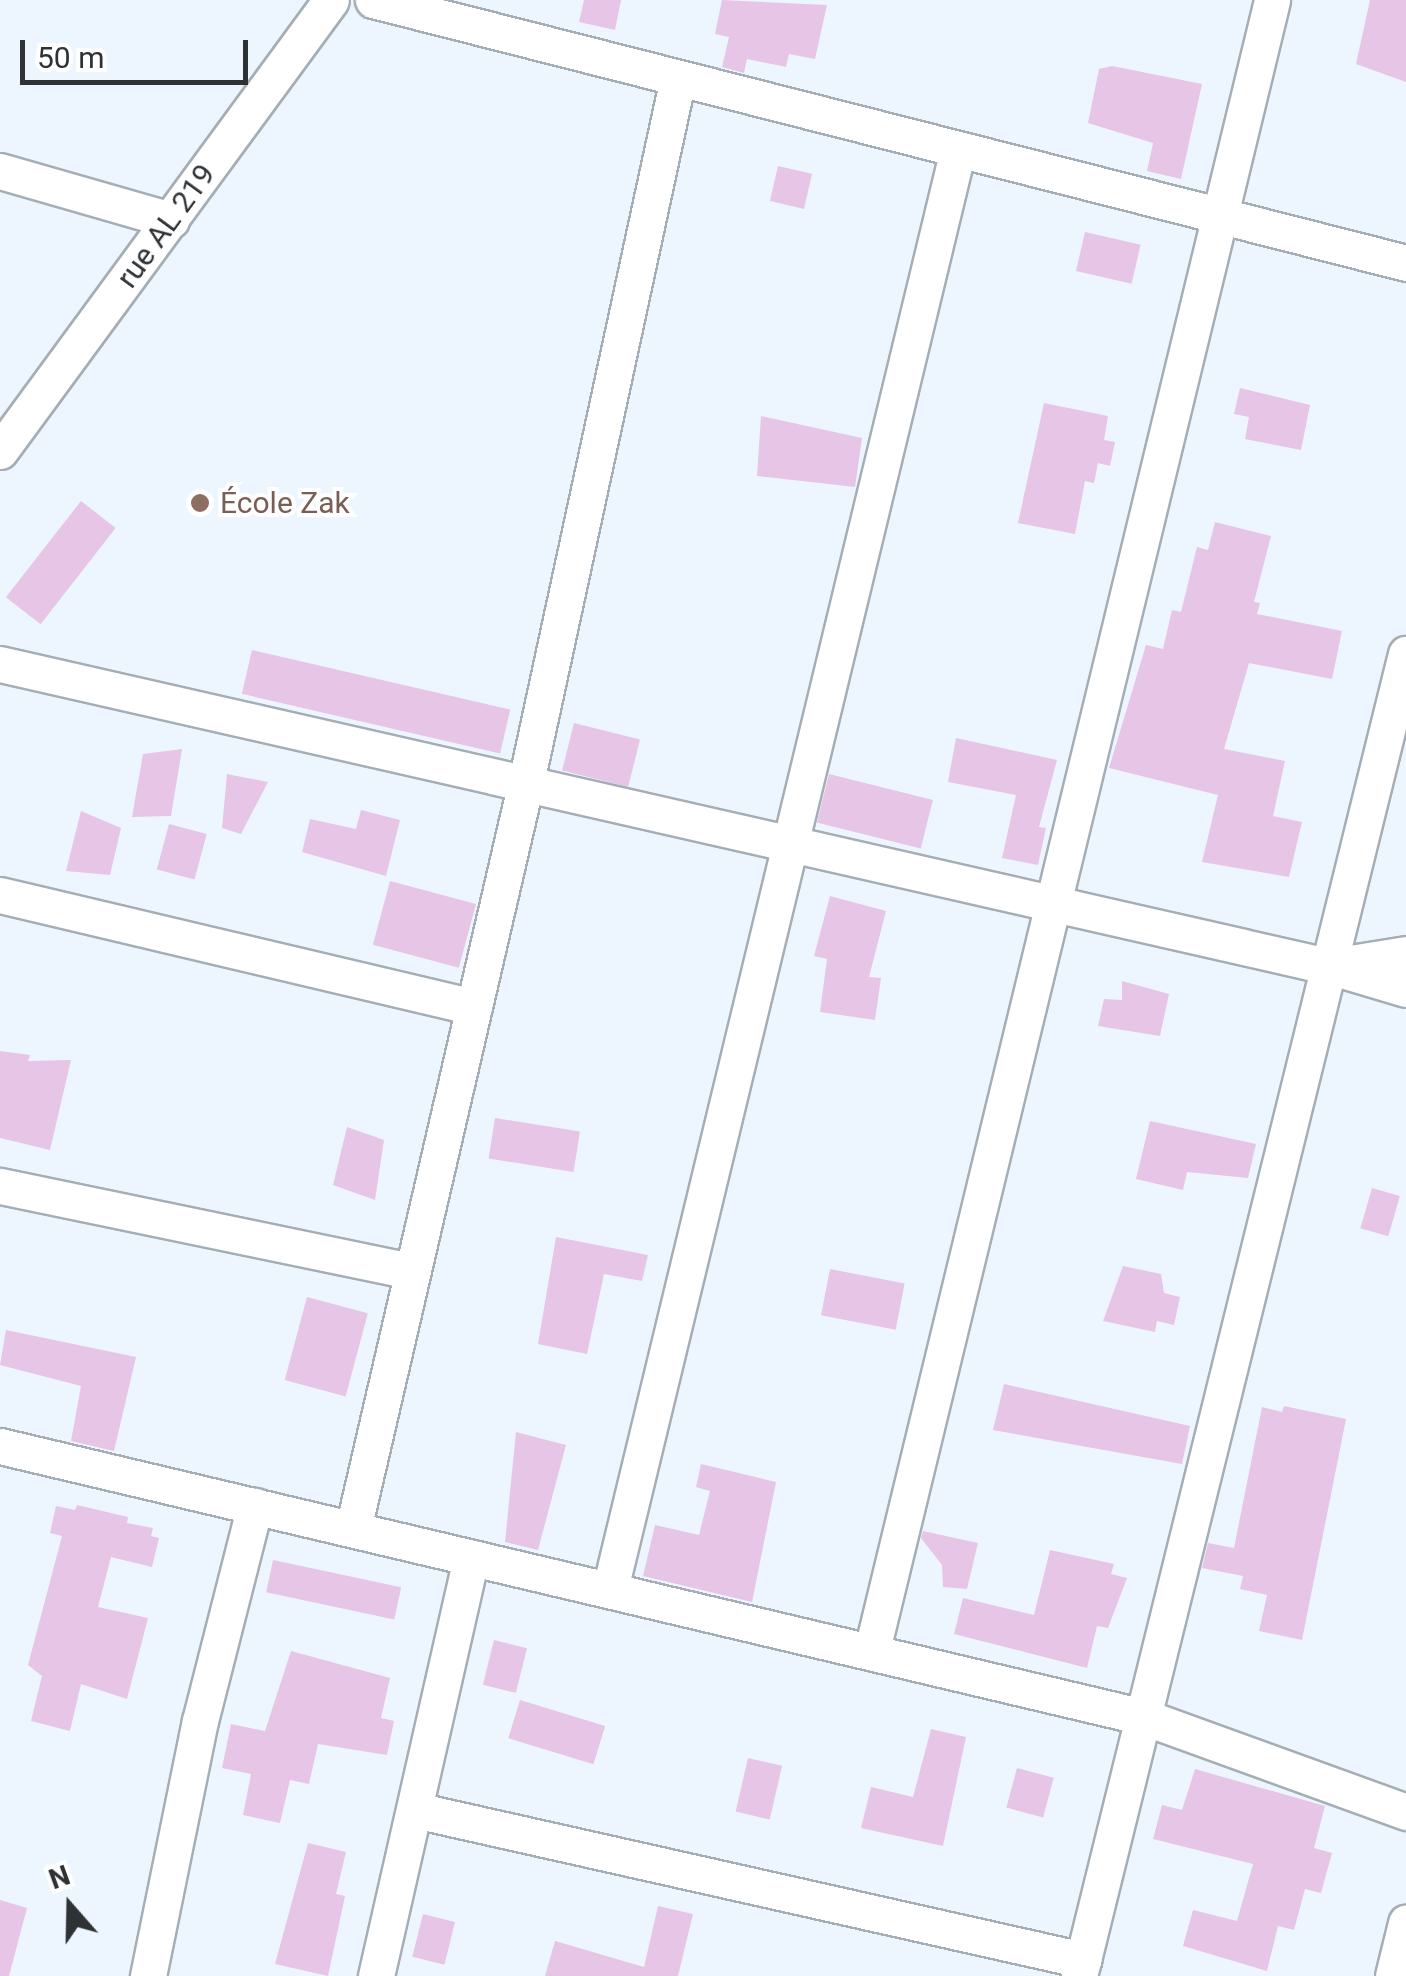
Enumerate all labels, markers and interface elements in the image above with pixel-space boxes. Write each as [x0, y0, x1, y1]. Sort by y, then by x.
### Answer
scale bar [25, 20, 252, 82]
text: 50 m [37, 40, 104, 75]
street label: rue AL 219 [109, 157, 223, 295]
place label: École Zak [220, 485, 350, 521]
marker: École Zak [189, 492, 211, 514]
north arrow [20, 1856, 120, 1956]
text: N [45, 1858, 74, 1896]

